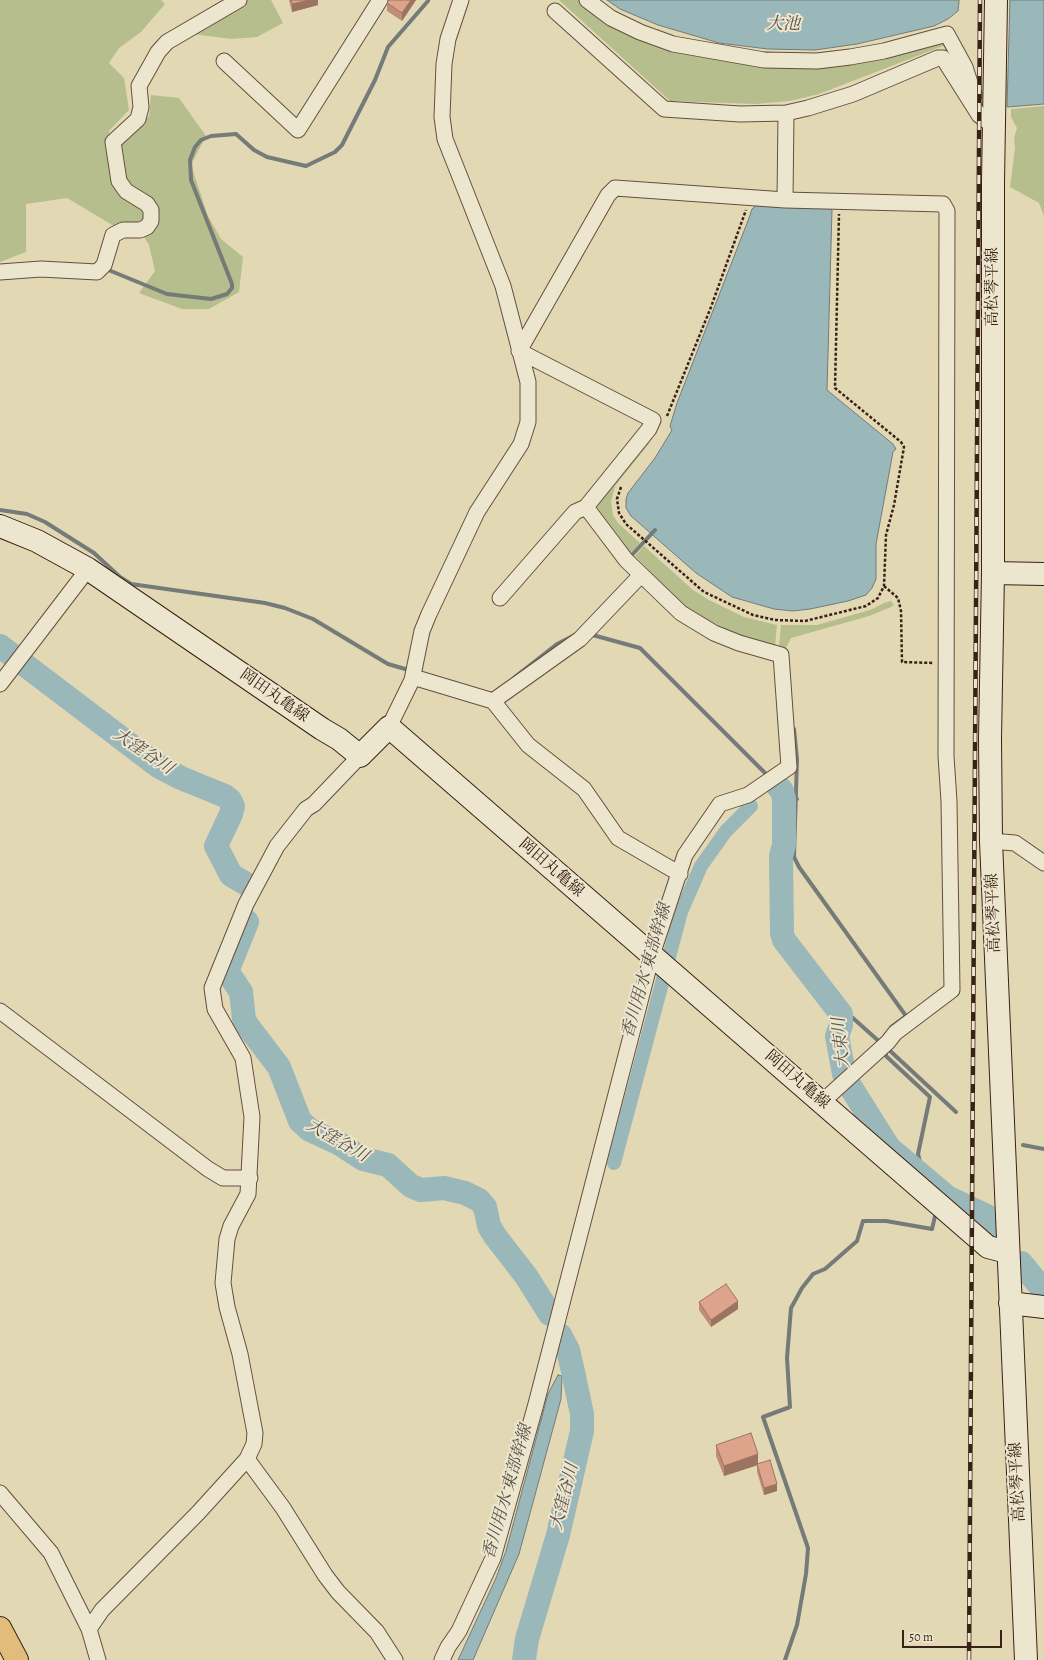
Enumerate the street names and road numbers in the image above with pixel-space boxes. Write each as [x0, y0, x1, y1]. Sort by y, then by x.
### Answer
street label: 高松琴平線 [983, 247, 1003, 327]
street label: 岡田丸亀線 [236, 665, 312, 727]
street label: 岡田丸亀線 [515, 835, 587, 901]
street label: 高松琴平線 [983, 873, 1005, 953]
street label: 岡田丸亀線 [761, 1047, 833, 1113]
street label: 高松琴平線 [1006, 1442, 1030, 1522]

